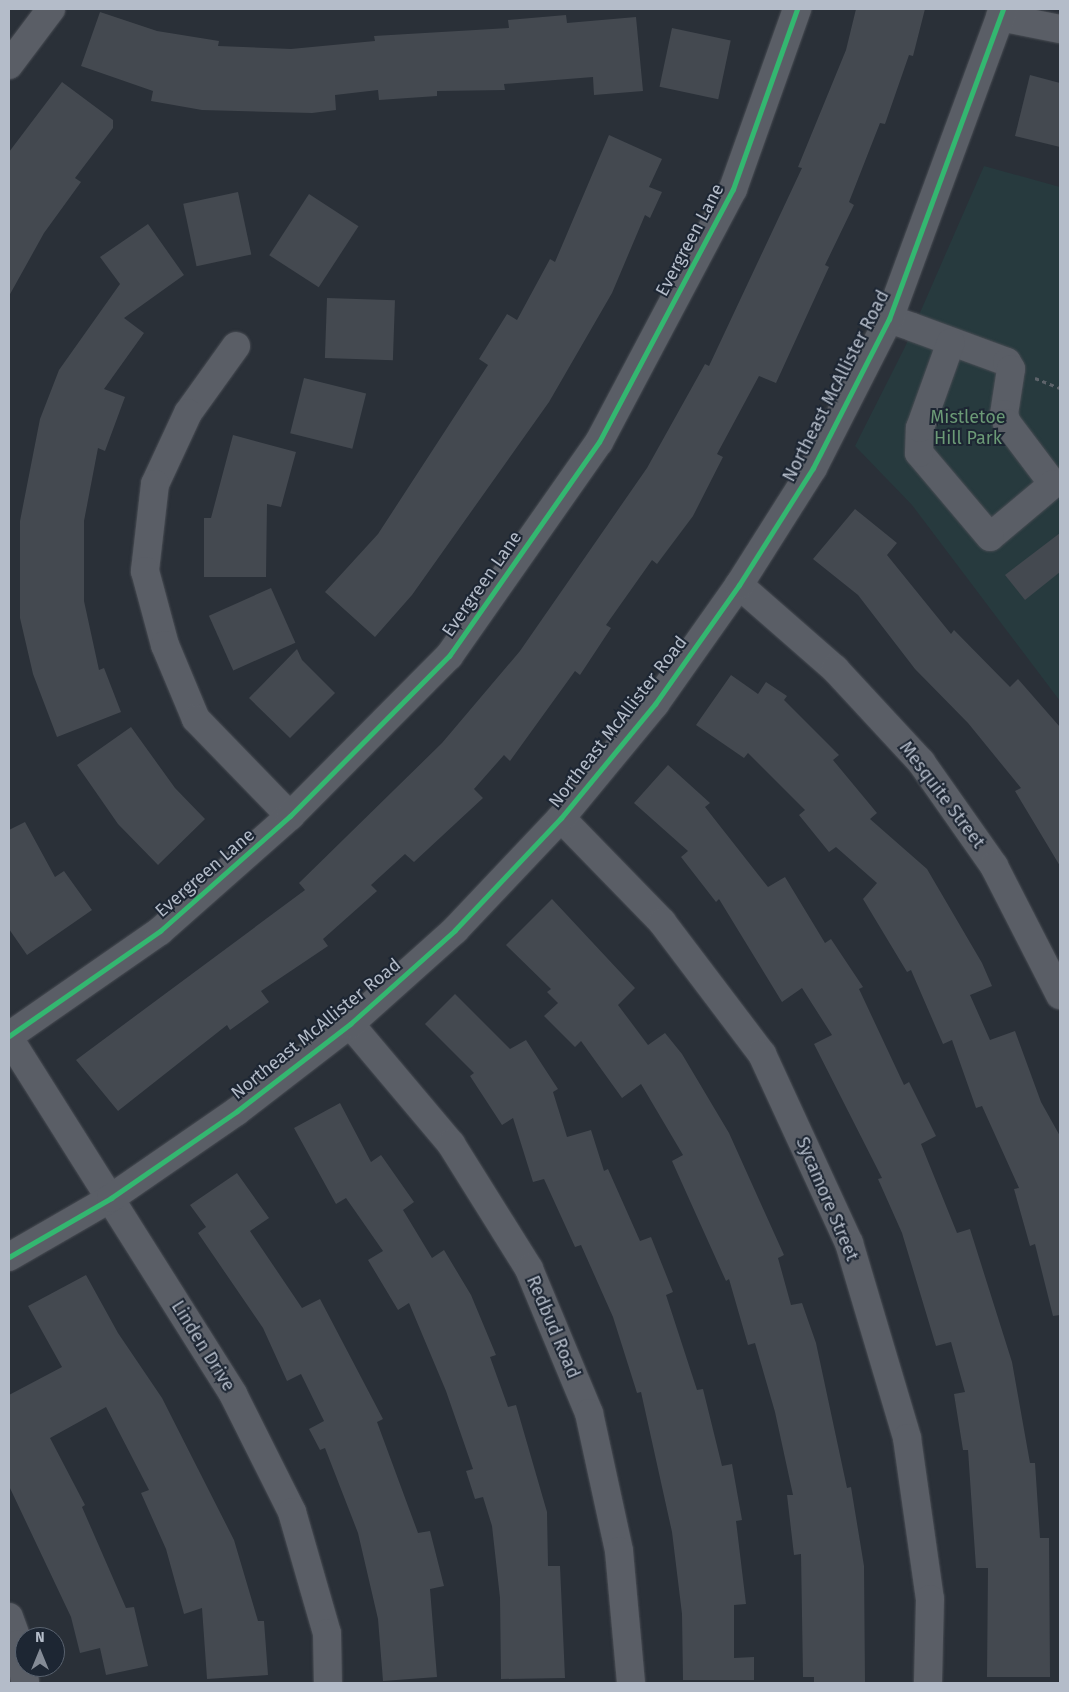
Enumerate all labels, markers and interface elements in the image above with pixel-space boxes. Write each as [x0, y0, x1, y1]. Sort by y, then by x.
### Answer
street label: Evergreen Lane [651, 180, 729, 300]
street label: Northeast McAllister Road [778, 287, 894, 485]
park label: Mistletoe Hill Park [930, 407, 1006, 449]
street label: Evergreen Lane [438, 527, 526, 641]
street label: Northeast McAllister Road [544, 632, 692, 812]
street label: Mesquite Street [895, 737, 989, 853]
street label: Evergreen Lane [151, 824, 259, 922]
street label: Northeast McAllister Road [227, 954, 405, 1104]
street label: Sycamore Street [791, 1134, 863, 1264]
street label: Redbud Road [522, 1272, 584, 1382]
street label: Linden Drive [167, 1297, 239, 1395]
north arrow [15, 1627, 65, 1677]
text: N [35, 1629, 45, 1646]

